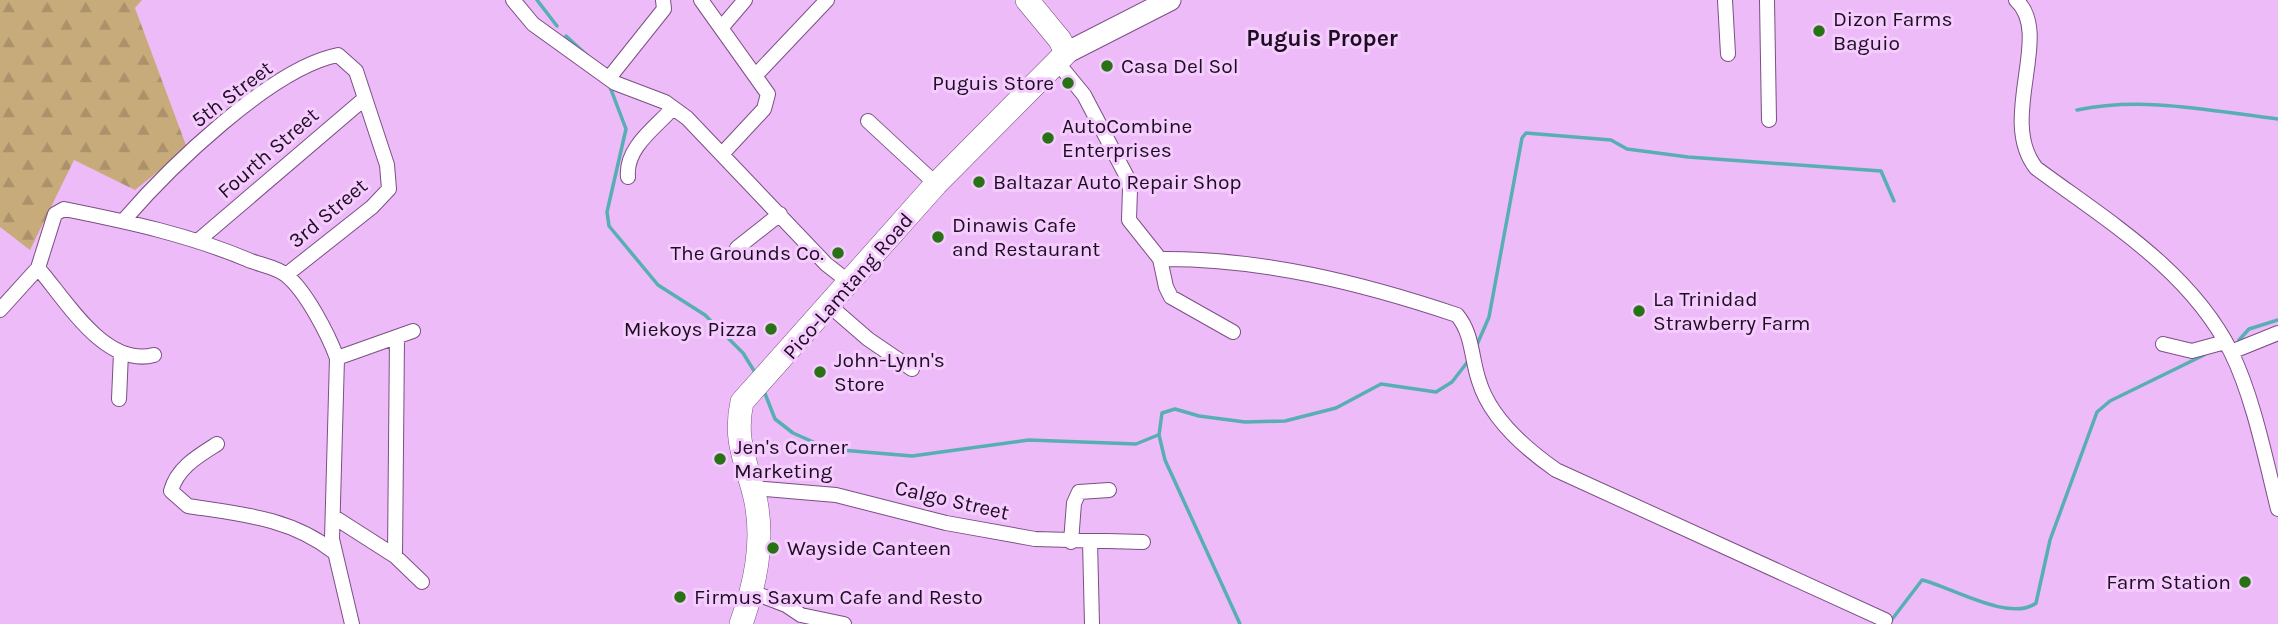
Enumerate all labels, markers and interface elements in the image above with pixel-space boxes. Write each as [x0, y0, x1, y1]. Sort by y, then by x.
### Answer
place label: Dizon Farms Baguio [1833, 7, 1953, 55]
marker: Dizon Farms Baguio [1811, 23, 1827, 39]
district label: Puguis Proper [1246, 25, 1398, 52]
place label: Casa Del Sol [1121, 54, 1239, 78]
street label: 5th Street [187, 56, 277, 132]
marker: Casa Del Sol [1099, 58, 1115, 74]
place label: Puguis Store [932, 71, 1054, 95]
marker: Puguis Store [1060, 75, 1076, 91]
street label: Fourth Street [213, 103, 323, 203]
place label: AutoCombine Enterprises [1062, 114, 1192, 162]
marker: AutoCombine Enterprises [1040, 130, 1056, 146]
place label: Baltazar Auto Repair Shop [993, 170, 1242, 194]
street label: 3rd Street [284, 173, 372, 253]
marker: Baltazar Auto Repair Shop [971, 174, 987, 190]
street label: Pico-Lamtang Road [778, 208, 918, 364]
place label: Dinawis Cafe and Restaurant [952, 213, 1100, 261]
marker: Dinawis Cafe and Restaurant [930, 229, 946, 245]
place label: The Grounds Co. [671, 241, 824, 265]
marker: The Grounds Co. [830, 245, 846, 261]
place label: La Trinidad Strawberry Farm [1653, 287, 1810, 335]
marker: La Trinidad Strawberry Farm [1631, 303, 1647, 319]
place label: Miekoys Pizza [624, 317, 757, 341]
marker: Miekoys Pizza [763, 321, 779, 337]
place label: John-Lynn's Store [834, 348, 945, 396]
marker: John-Lynn's Store [812, 364, 828, 380]
place label: Jen's Corner Marketing [734, 435, 848, 483]
marker: Jen's Corner Marketing [712, 451, 728, 467]
street label: Calgo Street [893, 475, 1011, 525]
place label: Wayside Canteen [787, 536, 951, 560]
marker: Wayside Canteen [765, 540, 781, 556]
place label: Farm Station [2106, 570, 2231, 594]
marker: Farm Station [2237, 574, 2253, 590]
place label: Firmus Saxum Cafe and Resto [694, 585, 983, 609]
marker: Firmus Saxum Cafe and Resto [672, 589, 688, 605]

